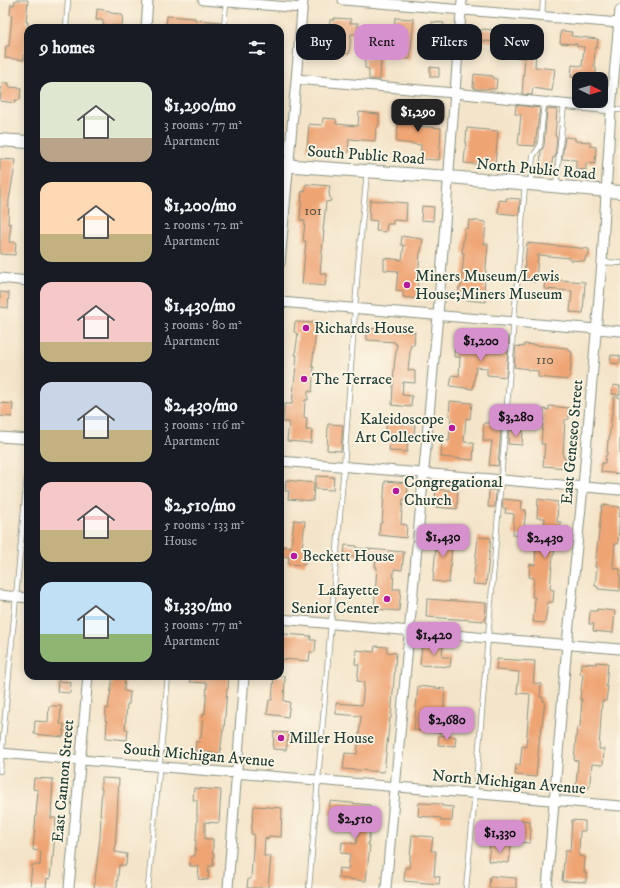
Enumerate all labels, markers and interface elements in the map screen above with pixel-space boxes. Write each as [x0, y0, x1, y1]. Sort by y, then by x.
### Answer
chip: Buy [296, 24, 346, 60]
chip: Rent [354, 24, 409, 60]
chip: Filters [417, 24, 482, 60]
chip: New [490, 24, 544, 60]
text: 9 homes [40, 37, 95, 59]
icon: filters [246, 37, 268, 59]
north arrow [572, 72, 608, 108]
map controls [572, 72, 608, 108]
text: $1,290/mo [164, 95, 236, 117]
icon: home [72, 98, 120, 146]
pin: $1,290 [385, 99, 451, 133]
text: $1,290 [400, 104, 436, 120]
text: 3 rooms · 77 m² [164, 117, 242, 133]
text: Apartment [164, 133, 219, 149]
street label: South Public Road [307, 141, 425, 169]
street label: North Public Road [475, 154, 597, 184]
text: $1,200/mo [164, 195, 236, 217]
icon: home [72, 198, 120, 246]
house number: 101 [304, 202, 322, 220]
text: 2 rooms · 72 m² [164, 217, 243, 233]
text: Apartment [164, 233, 219, 249]
place label: Miners Museum/Lewis House;Miners Museum [415, 266, 563, 304]
marker: Miners Museum/Lewis House;Miners Museum [402, 280, 412, 290]
text: $1,430/mo [164, 295, 235, 317]
icon: home [72, 298, 120, 346]
text: 3 rooms · 80 m² [164, 317, 242, 333]
place label: Richards House [314, 318, 415, 338]
marker: Richards House [301, 323, 311, 333]
pin: $1,200 [448, 328, 514, 362]
text: Apartment [164, 333, 219, 349]
text: $1,200 [463, 333, 499, 349]
house number: 110 [536, 351, 554, 369]
place label: The Terrace [312, 369, 392, 389]
marker: The Terrace [299, 374, 309, 384]
street label: East Geneseo Street [557, 378, 587, 506]
text: $2,430/mo [164, 395, 238, 417]
icon: home [72, 398, 120, 446]
pin: $3,280 [483, 404, 549, 438]
place label: Kaleidoscope Art Collective [355, 409, 444, 447]
text: $3,280 [498, 409, 534, 425]
text: 3 rooms · 116 m² [164, 417, 245, 433]
marker: Kaleidoscope Art Collective [447, 423, 457, 433]
text: Apartment [164, 433, 219, 449]
place label: Congregational Church [404, 472, 503, 510]
marker: Congregational Church [391, 486, 401, 496]
text: $2,510/mo [164, 495, 236, 517]
icon: home [72, 498, 120, 546]
text: 5 rooms · 133 m² [164, 517, 244, 533]
pin: $1,430 [410, 524, 476, 558]
pin: $2,430 [512, 525, 578, 559]
text: $1,430 [426, 529, 460, 545]
text: $2,430 [527, 530, 563, 546]
text: House [164, 533, 197, 549]
place label: Beckett House [302, 546, 395, 566]
marker: Beckett House [289, 551, 299, 561]
place label: Lafayette Senior Center [291, 580, 379, 618]
marker: Lafayette Senior Center [382, 594, 392, 604]
text: $1,330/mo [164, 595, 232, 617]
icon: home [72, 598, 120, 646]
text: 3 rooms · 77 m² [164, 617, 242, 633]
pin: $1,420 [401, 622, 467, 656]
text: $1,420 [416, 627, 452, 643]
text: Apartment [164, 633, 219, 649]
pin: $2,680 [414, 707, 480, 741]
text: $2,680 [428, 712, 466, 728]
street label: East Cannon Street [48, 719, 78, 843]
place label: Miller House [289, 728, 374, 748]
marker: Miller House [276, 733, 286, 743]
street label: South Michigan Avenue [123, 738, 276, 772]
street label: North Michigan Avenue [431, 765, 587, 799]
pin: $2,510 [322, 806, 388, 840]
text: $2,510 [337, 811, 373, 827]
pin: $1,330 [467, 820, 533, 854]
text: $1,330 [484, 825, 516, 841]

